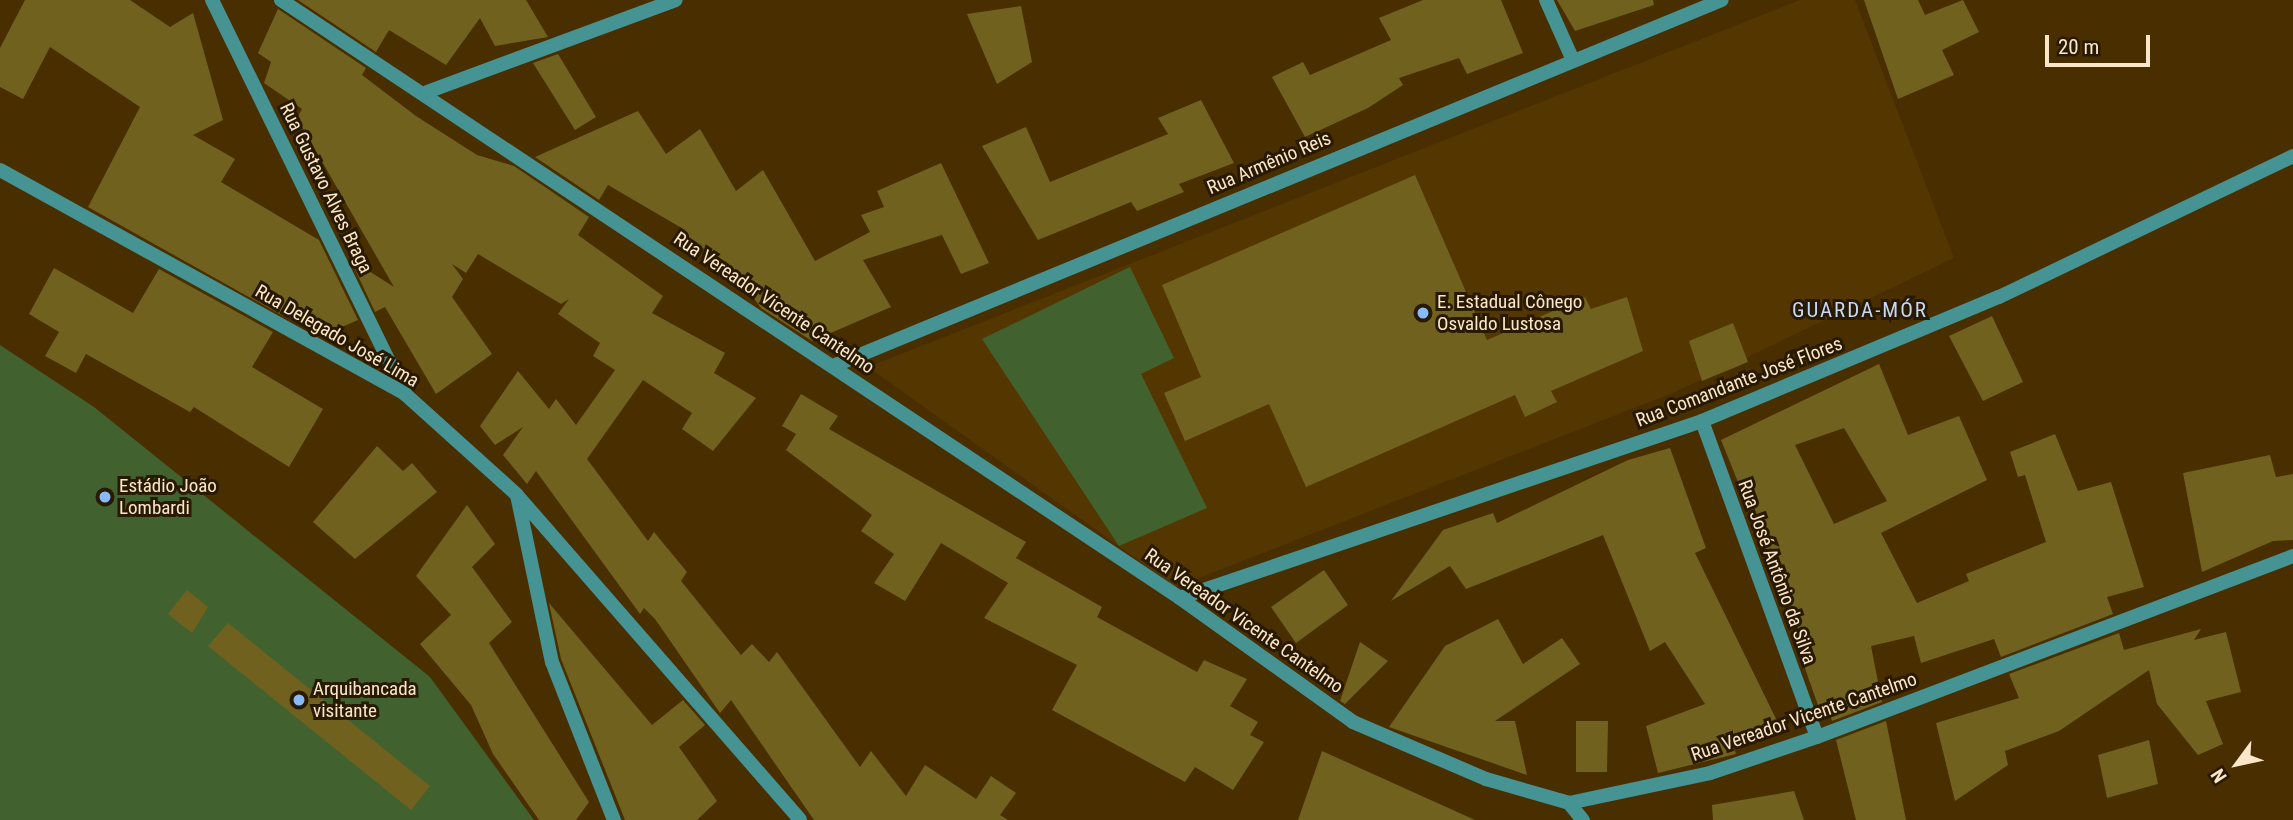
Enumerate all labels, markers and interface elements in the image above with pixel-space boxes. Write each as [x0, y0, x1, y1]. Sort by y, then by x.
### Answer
scale bar [2048, 21, 2153, 65]
text: 20 m [2058, 35, 2099, 59]
street label: Rua Gustavo Alves Braga [275, 99, 377, 277]
street label: Rua Armênio Reis [1204, 127, 1334, 199]
street label: Rua Vereador Vicente Cantelmo [669, 227, 879, 379]
street label: Rua Delegado José Lima [251, 280, 423, 392]
place label: E. Estadual Cônego Osvaldo Lustosa [1437, 291, 1582, 335]
district label: GUARDA-MÓR [1793, 297, 1927, 323]
marker: E. Estadual Cônego Osvaldo Lustosa [1415, 305, 1431, 321]
street label: Rua Comandante José Flores [1633, 332, 1845, 432]
place label: Estádio João Lombardi [119, 475, 217, 519]
street label: Rua José Antônio da Silva [1733, 477, 1821, 667]
marker: Estádio João Lombardi [97, 489, 113, 505]
street label: Rua Vereador Vicente Cantelmo [1140, 544, 1348, 698]
street label: Rua Vereador Vicente Cantelmo [1688, 668, 1920, 766]
place label: Arquibancada visitante [313, 678, 417, 722]
marker: Arquibancada visitante [291, 692, 307, 708]
north arrow [2202, 729, 2272, 799]
text: N [2206, 765, 2232, 787]

